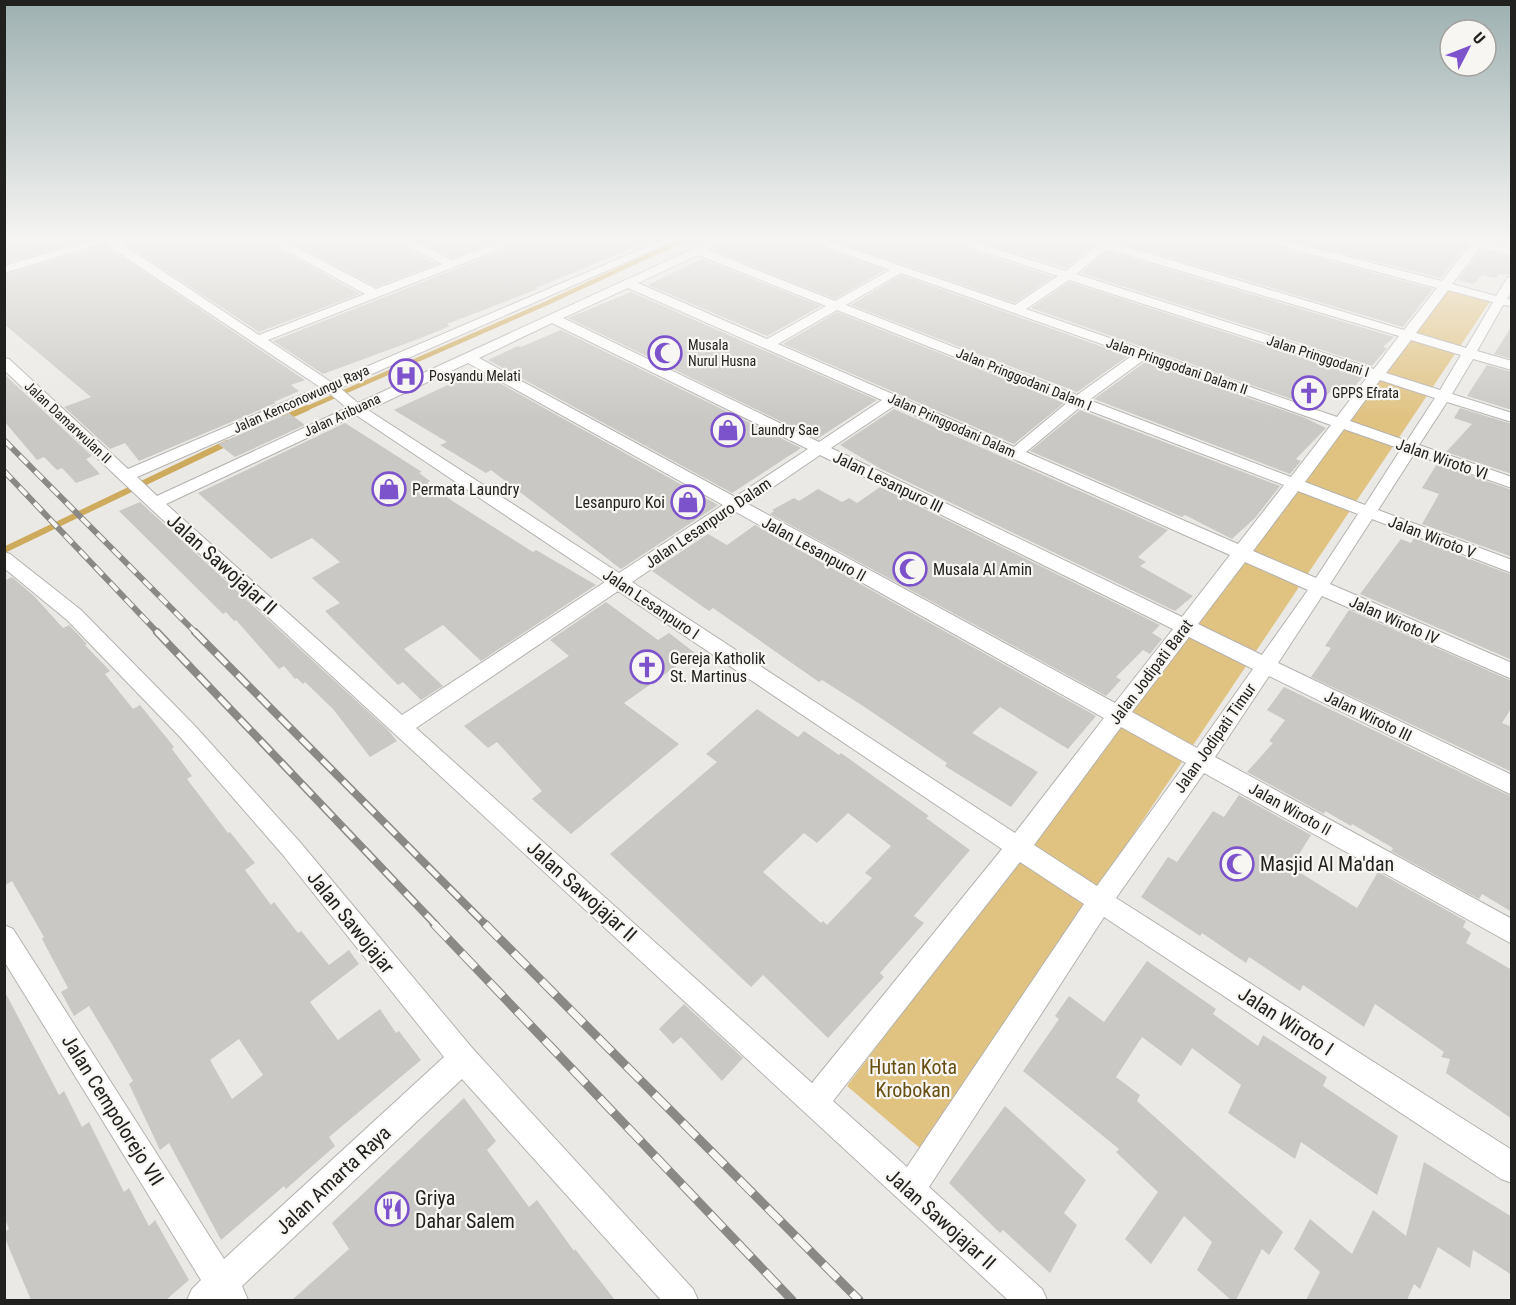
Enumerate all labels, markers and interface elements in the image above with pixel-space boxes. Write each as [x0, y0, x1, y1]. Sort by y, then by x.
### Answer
north arrow [1438, 18, 1498, 78]
text: U [1469, 29, 1489, 48]
street label: Jalan Pringgodani I [1265, 332, 1371, 380]
street label: Jalan Pringgodani Dalam II [1104, 334, 1250, 398]
mosque icon: Musala Nurul Husna [647, 335, 683, 371]
place label: Musala Nurul Husna [688, 337, 756, 369]
street label: Jalan Pringgodani Dalam I [954, 344, 1094, 414]
hospital icon: Posyandu Melati [388, 358, 424, 394]
street label: Jalan Kenconowungu Raya [230, 362, 372, 436]
place label: Posyandu Melati [429, 368, 521, 384]
church icon: GPPS Efrata [1291, 375, 1327, 411]
street label: Jalan Damarwulan II [21, 378, 115, 466]
place label: GPPS Efrata [1332, 385, 1399, 401]
street label: Jalan Aribuana [301, 390, 383, 440]
street label: Jalan Pringgodani Dalam [886, 390, 1018, 460]
shop icon: Laundry Sae [710, 412, 746, 448]
place label: Laundry Sae [751, 422, 819, 438]
street label: Jalan Wiroto VI [1394, 434, 1490, 484]
street label: Jalan Lesanpuro III [830, 447, 946, 517]
shop icon: Permata Laundry [371, 471, 407, 507]
street label: Jalan Lesanpuro Dalam [641, 474, 775, 572]
place label: Permata Laundry [412, 480, 520, 499]
shop icon: Lesanpuro Koi [670, 484, 706, 520]
place label: Lesanpuro Koi [575, 493, 665, 512]
street label: Jalan Sawojajar II [162, 508, 282, 620]
street label: Jalan Wiroto V [1386, 512, 1478, 562]
street label: Jalan Lesanpuro II [759, 513, 869, 585]
mosque icon: Musala Al Amin [892, 551, 928, 587]
place label: Musala Al Amin [933, 560, 1032, 579]
street label: Jalan Lesanpuro I [599, 565, 703, 643]
street label: Jalan Wiroto IV [1346, 592, 1442, 648]
street label: Jalan Jodipati Barat [1105, 616, 1197, 728]
church icon: Gereja Katholik St. Martinus [629, 649, 665, 685]
place label: Gereja Katholik St. Martinus [670, 649, 766, 686]
street label: Jalan Jodipati Timur [1170, 679, 1260, 796]
street label: Jalan Wiroto III [1321, 687, 1415, 745]
street label: Jalan Wiroto II [1246, 779, 1334, 839]
street label: Jalan Sawojajar II [522, 835, 642, 947]
mosque icon: Masjid Al Ma'dan [1219, 846, 1255, 882]
place label: Masjid Al Ma'dan [1260, 852, 1394, 876]
street label: Jalan Sawojajar [302, 866, 400, 978]
street label: Jalan Wiroto I [1234, 981, 1338, 1061]
street label: Jalan Cempolorejo VII [57, 1030, 169, 1190]
park label: Hutan Kota Krobokan [869, 1055, 957, 1102]
street label: Jalan Amarta Raya [271, 1121, 395, 1239]
street label: Jalan Sawojajar II [881, 1163, 1001, 1275]
place label: Griya Dahar Salem [415, 1186, 515, 1233]
restaurant icon: Griya Dahar Salem [374, 1191, 410, 1227]

